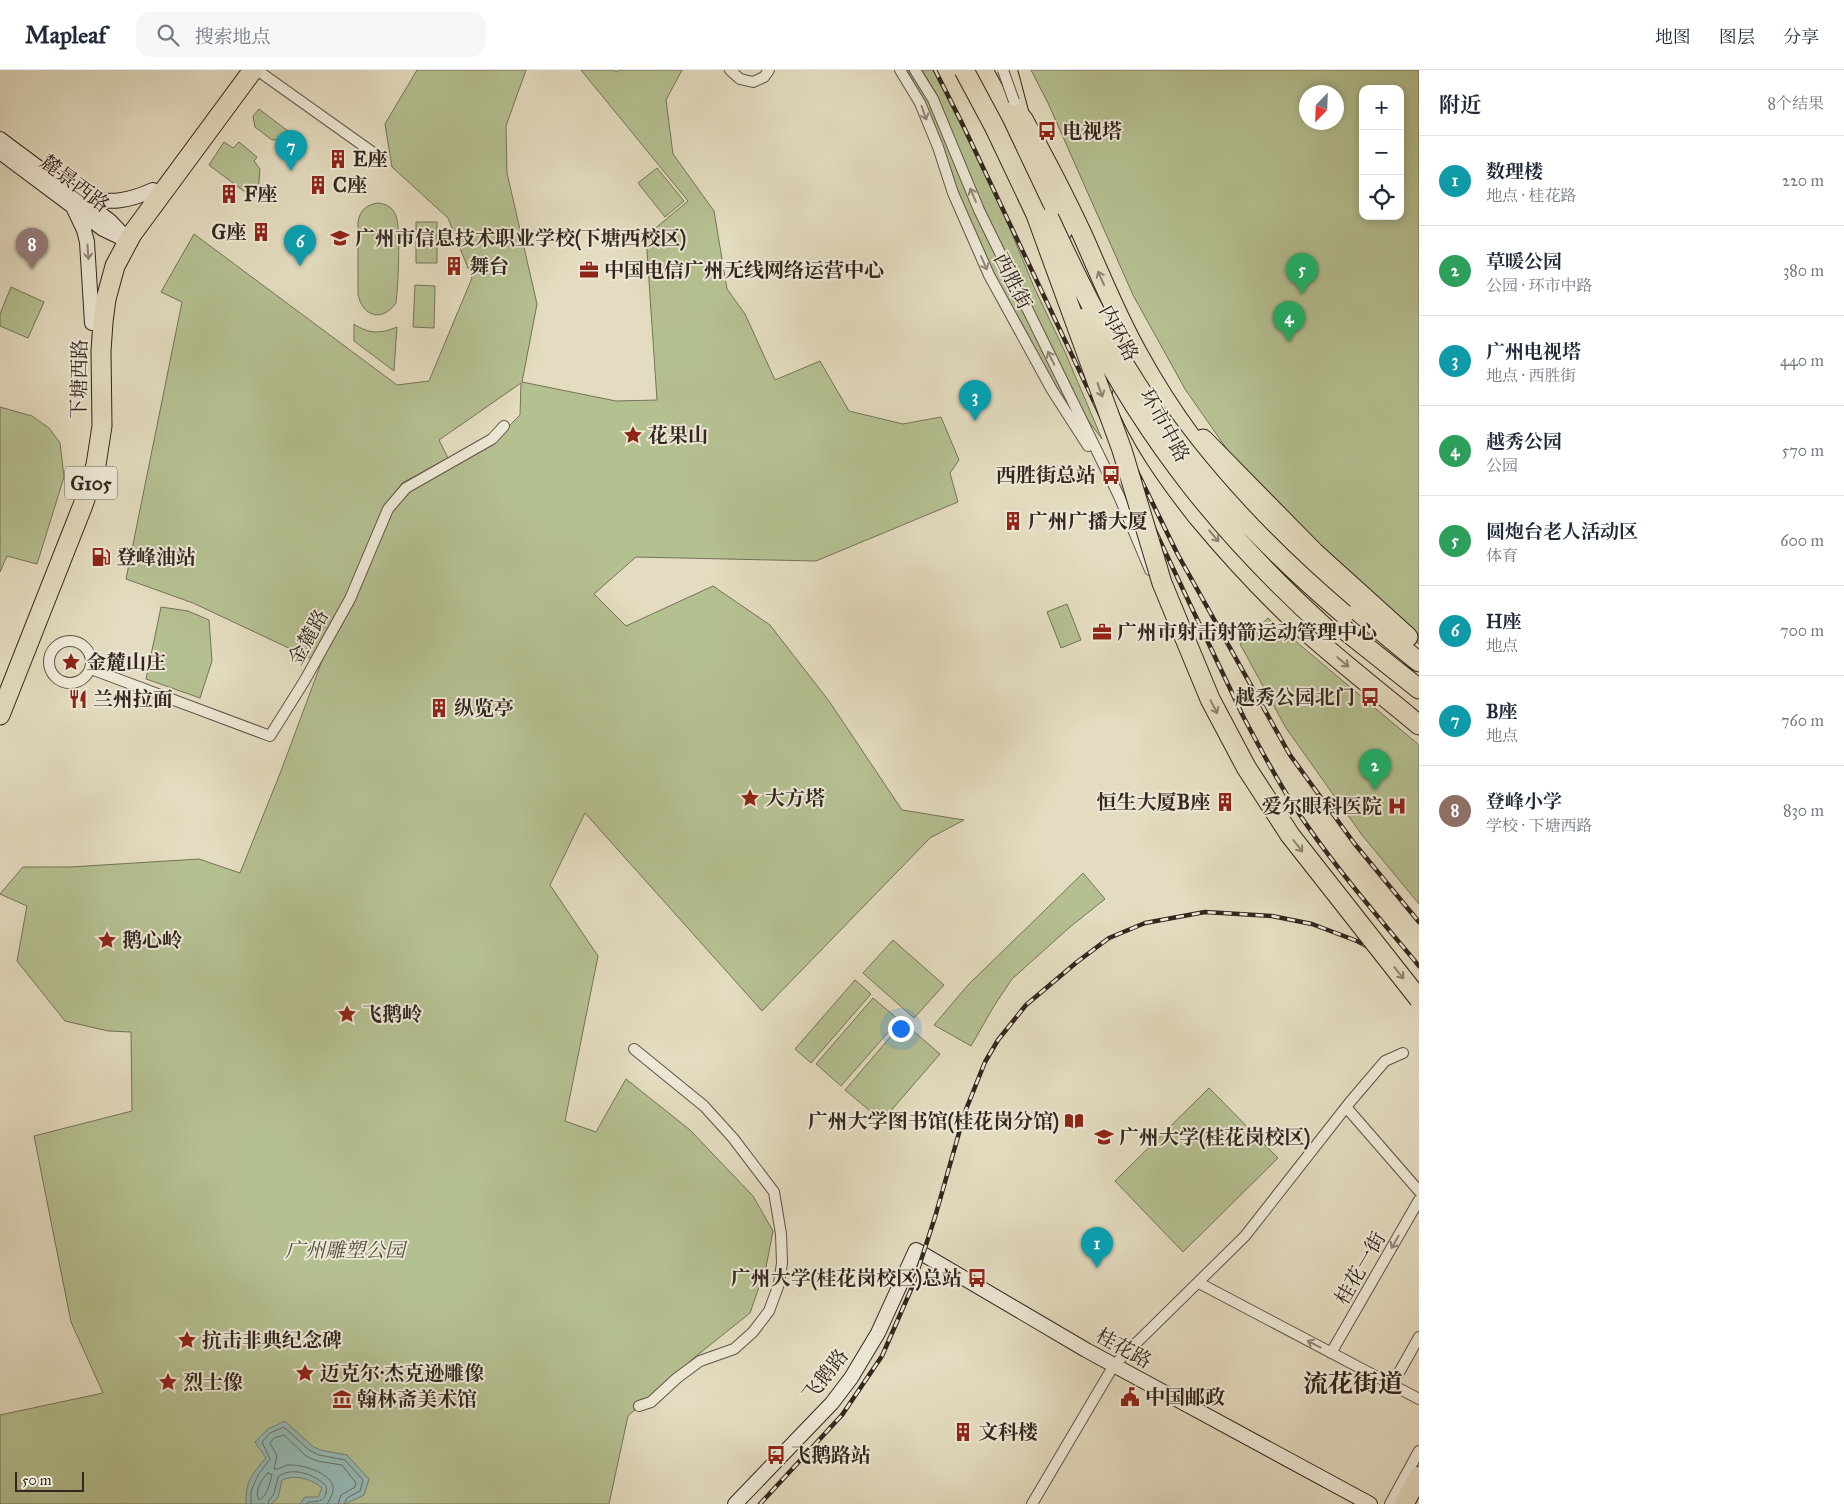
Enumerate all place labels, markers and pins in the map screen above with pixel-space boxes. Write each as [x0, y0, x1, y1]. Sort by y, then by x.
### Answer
place label: 电视塔 [1062, 119, 1122, 143]
bus stop icon: 电视塔 [1036, 120, 1058, 142]
pin: 7 [275, 130, 307, 171]
place label: E座 [353, 147, 387, 171]
building icon: E座 [327, 148, 349, 170]
place label: C座 [333, 173, 367, 197]
building icon: C座 [307, 174, 329, 196]
place label: F座 [244, 182, 277, 206]
building icon: F座 [218, 183, 240, 205]
place label: G座 [211, 220, 246, 244]
building icon: G座 [250, 221, 272, 243]
pin: 6 [284, 225, 316, 266]
place label: 广州市信息技术职业学校(下塘西校区) [355, 226, 686, 251]
school or university icon: 广州市信息技术职业学校(下塘西校区) [329, 227, 351, 249]
pin: 8 [16, 228, 48, 269]
pin: 5 [1286, 253, 1318, 294]
place label: 舞台 [469, 254, 509, 278]
building icon: 舞台 [443, 255, 465, 277]
place label: 中国电信广州无线网络运营中心 [604, 258, 884, 282]
office icon: 中国电信广州无线网络运营中心 [578, 259, 600, 281]
pin: 4 [1273, 301, 1305, 342]
pin: 3 [959, 380, 991, 421]
place label: 花果山 [648, 423, 708, 447]
place icon: 花果山 [622, 424, 644, 446]
place label: 西胜街总站 [996, 463, 1096, 487]
bus stop icon: 西胜街总站 [1100, 464, 1122, 486]
place label: 广州广播大厦 [1028, 509, 1148, 533]
building icon: 广州广播大厦 [1002, 510, 1024, 532]
place label: 登峰油站 [116, 545, 196, 569]
fuel station icon: 登峰油站 [90, 546, 112, 568]
place label: 广州市射击射箭运动管理中心 [1117, 620, 1377, 644]
office icon: 广州市射击射箭运动管理中心 [1091, 621, 1113, 643]
place label: 金麓山庄 [86, 650, 166, 674]
place icon: 金麓山庄 [60, 651, 82, 673]
place label: 越秀公园北门 [1235, 685, 1355, 709]
bus stop icon: 越秀公园北门 [1359, 686, 1381, 708]
place label: 兰州拉面 [93, 687, 173, 711]
restaurant icon: 兰州拉面 [67, 688, 89, 710]
place label: 纵览亭 [454, 696, 514, 720]
building icon: 纵览亭 [428, 697, 450, 719]
pin: 2 [1359, 749, 1391, 790]
place label: 大方塔 [765, 786, 825, 810]
place icon: 大方塔 [739, 787, 761, 809]
place label: 恒生大厦B座 [1097, 790, 1210, 814]
building icon: 恒生大厦B座 [1214, 791, 1236, 813]
place label: 爱尔眼科医院 [1262, 794, 1382, 818]
hospital icon: 爱尔眼科医院 [1386, 795, 1408, 817]
place label: 鹅心岭 [122, 928, 182, 952]
place icon: 鹅心岭 [96, 929, 118, 951]
place label: 飞鹅岭 [362, 1002, 422, 1026]
place icon: 飞鹅岭 [336, 1003, 358, 1025]
place label: 广州大学图书馆(桂花岗分馆) [808, 1109, 1059, 1134]
library icon: 广州大学图书馆(桂花岗分馆) [1063, 1110, 1085, 1132]
place label: 广州大学(桂花岗校区) [1119, 1125, 1310, 1150]
school or university icon: 广州大学(桂花岗校区) [1093, 1126, 1115, 1148]
pin: 1 [1081, 1227, 1113, 1268]
place label: 广州大学(桂花岗校区)总站 [731, 1266, 962, 1291]
bus stop icon: 广州大学(桂花岗校区)总站 [966, 1267, 988, 1289]
place label: 抗击非典纪念碑 [202, 1328, 342, 1352]
place icon: 抗击非典纪念碑 [176, 1329, 198, 1351]
place label: 迈克尔·杰克逊雕像 [320, 1361, 484, 1385]
place icon: 迈克尔·杰克逊雕像 [294, 1362, 316, 1384]
place label: 烈士像 [183, 1370, 243, 1394]
place icon: 烈士像 [157, 1371, 179, 1393]
place label: 中国邮政 [1145, 1385, 1225, 1409]
public building icon: 中国邮政 [1119, 1386, 1141, 1408]
place label: 翰林斋美术馆 [357, 1387, 477, 1411]
museum icon: 翰林斋美术馆 [331, 1388, 353, 1410]
place label: 文科楼 [978, 1420, 1038, 1444]
building icon: 文科楼 [952, 1421, 974, 1443]
place label: 飞鹅路站 [791, 1443, 871, 1467]
bus stop icon: 飞鹅路站 [765, 1444, 787, 1466]

